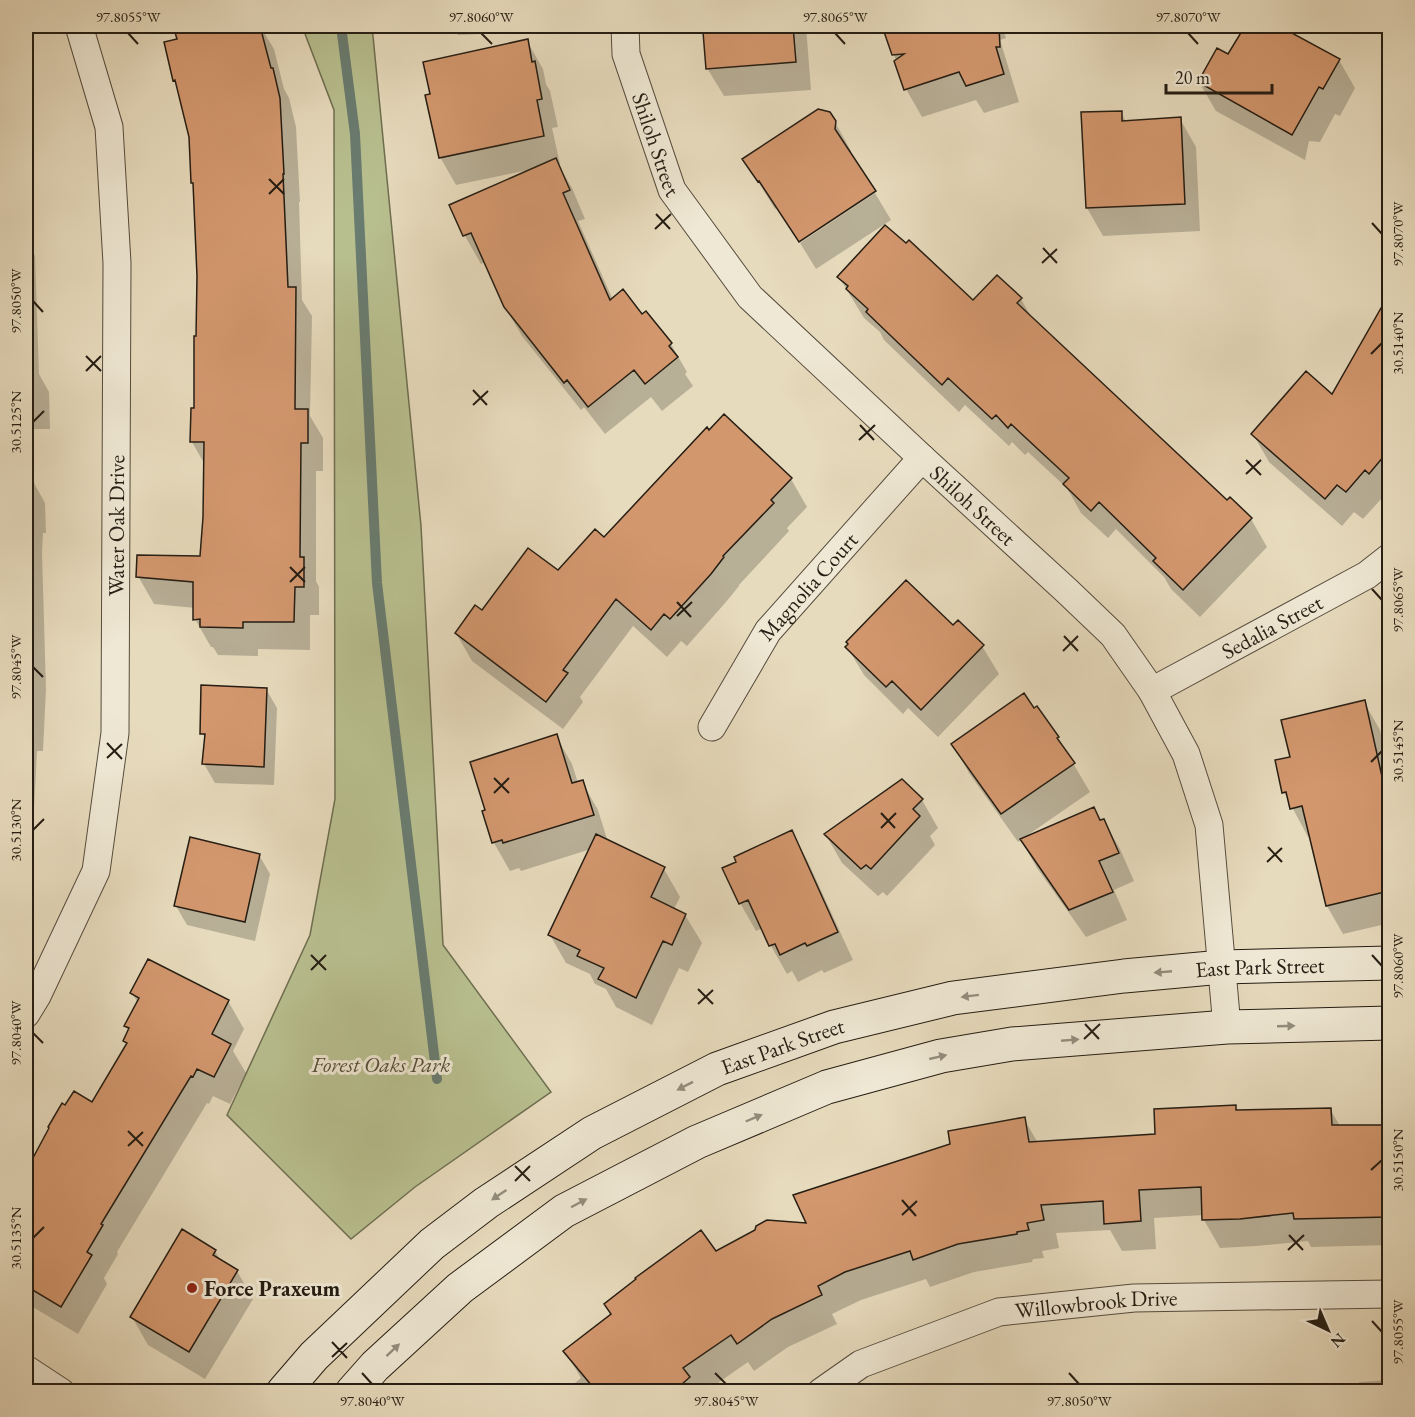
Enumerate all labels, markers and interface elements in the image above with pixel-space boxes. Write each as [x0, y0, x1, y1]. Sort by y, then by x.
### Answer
text: 97.8055°W [96, 7, 161, 26]
text: 97.8060°W [449, 7, 514, 26]
text: 97.8065°W [803, 7, 868, 26]
text: 97.8070°W [1156, 7, 1221, 26]
scale bar [1166, 57, 1272, 95]
text: 20 m [1175, 66, 1210, 89]
street label: Shiloh Street [626, 89, 687, 203]
text: 97.8070°W [1388, 201, 1407, 266]
text: 97.8050°W [6, 268, 25, 333]
text: 30.5140°N [1388, 311, 1407, 374]
text: 30.5125°N [6, 390, 25, 453]
street label: Water Oak Drive [101, 454, 131, 596]
street label: Shiloh Street [924, 458, 1022, 552]
street label: Magnolia Court [752, 526, 864, 647]
text: 97.8065°W [1388, 567, 1407, 632]
street label: Sedalia Street [1216, 587, 1327, 665]
text: 97.8045°W [6, 634, 25, 699]
text: 30.5145°N [1388, 719, 1407, 782]
text: 30.5130°N [6, 798, 25, 861]
text: 97.8060°W [1388, 933, 1407, 998]
street label: East Park Street [1194, 950, 1325, 984]
one-way arrow [1154, 967, 1173, 977]
one-way arrow [960, 991, 979, 1001]
text: 97.8040°W [6, 1000, 25, 1065]
street label: East Park Street [717, 1011, 847, 1081]
one-way arrow [1276, 1021, 1295, 1030]
one-way arrow [1061, 1035, 1080, 1045]
park label: Forest Oaks Park [311, 1050, 450, 1079]
one-way arrow [929, 1052, 948, 1061]
one-way arrow [676, 1081, 693, 1090]
one-way arrow [745, 1113, 763, 1123]
text: 30.5150°N [1388, 1128, 1407, 1191]
one-way arrow [490, 1189, 507, 1200]
one-way arrow [570, 1198, 587, 1208]
text: 30.5135°N [6, 1206, 25, 1269]
place label: Force Praxeum [204, 1274, 341, 1303]
marker: Force Praxeum [185, 1281, 199, 1295]
street label: Willowbrook Drive [1014, 1283, 1178, 1325]
text: 97.8055°W [1388, 1299, 1407, 1364]
north arrow [1298, 1300, 1358, 1360]
text: N [1326, 1328, 1350, 1353]
one-way arrow [385, 1344, 400, 1357]
text: 97.8040°W [340, 1391, 405, 1410]
text: 97.8045°W [694, 1391, 759, 1410]
text: 97.8050°W [1047, 1391, 1112, 1410]

